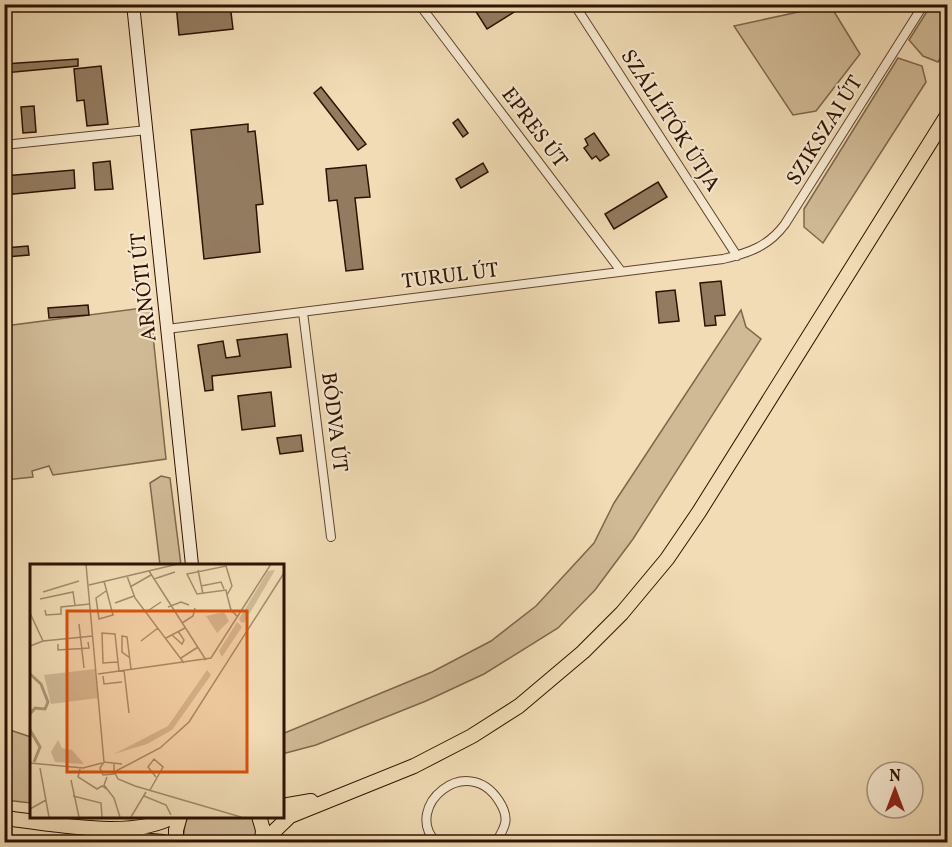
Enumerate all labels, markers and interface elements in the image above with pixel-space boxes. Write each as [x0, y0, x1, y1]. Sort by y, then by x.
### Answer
street label: SZÁLLÍTÓK ÚTJA [613, 44, 727, 198]
street label: SZIKSZAI ÚT [780, 70, 870, 191]
street label: EPRES ÚT [494, 82, 574, 174]
street label: ARNÓTI ÚT [124, 231, 165, 343]
street label: TURUL ÚT [400, 256, 500, 297]
street label: BÓDVA ÚT [313, 371, 354, 474]
inset map [30, 564, 284, 817]
north arrow [865, 760, 925, 820]
text: N [889, 766, 901, 788]

